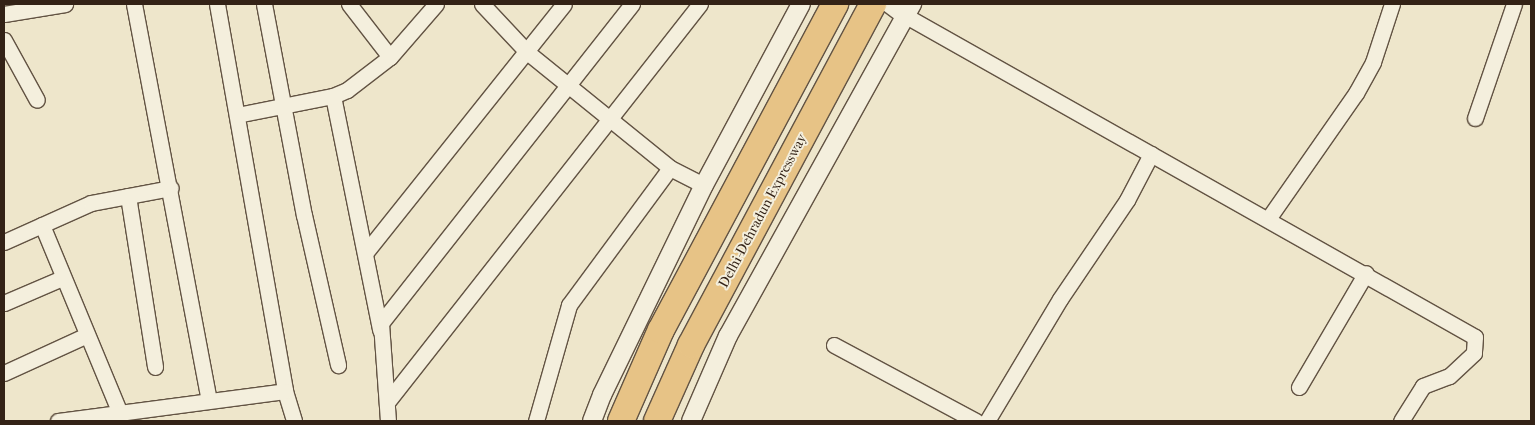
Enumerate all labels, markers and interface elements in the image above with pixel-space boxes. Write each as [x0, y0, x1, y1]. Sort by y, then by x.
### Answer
street label: Delhi-Dehradun Expressway [715, 131, 811, 291]

